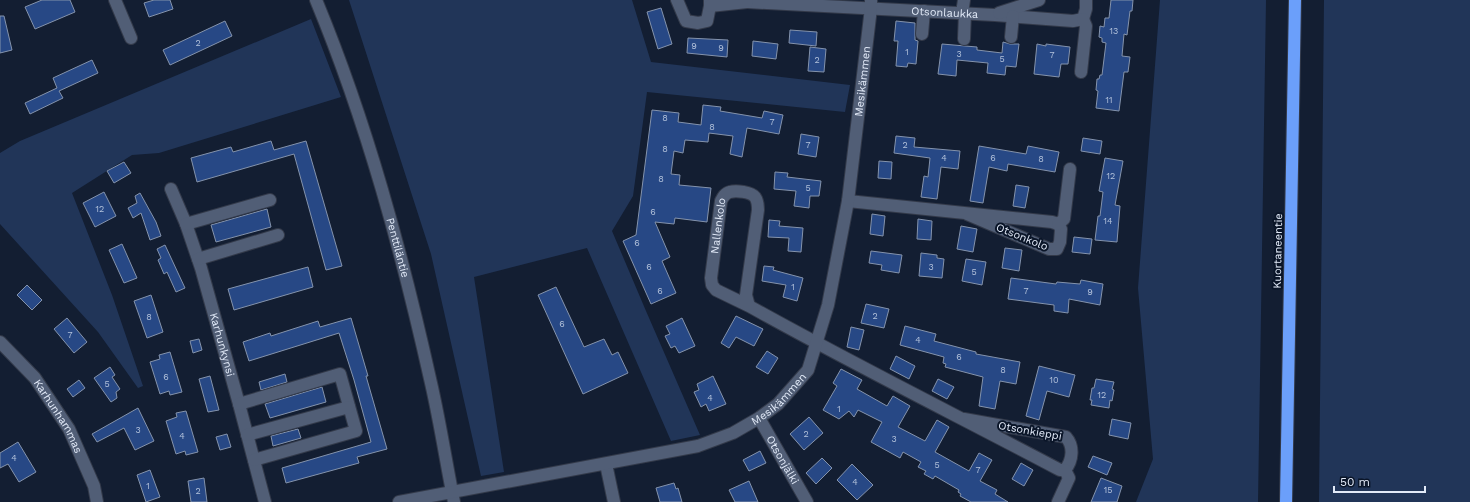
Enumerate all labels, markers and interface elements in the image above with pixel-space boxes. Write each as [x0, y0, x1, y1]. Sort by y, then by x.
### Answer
street label: Otsonlaukka [911, 4, 979, 21]
house number: 13 [1110, 26, 1118, 36]
house number: 2 [195, 38, 201, 48]
house number: 9 [691, 41, 697, 51]
house number: 9 [718, 43, 724, 53]
street label: Mesikämmen [852, 45, 873, 117]
house number: 1 [905, 47, 909, 57]
house number: 3 [956, 49, 962, 59]
house number: 7 [1049, 50, 1055, 60]
house number: 5 [999, 54, 1005, 64]
house number: 2 [814, 55, 820, 65]
house number: 11 [1105, 95, 1113, 105]
house number: 8 [662, 113, 668, 123]
house number: 7 [769, 117, 775, 127]
house number: 8 [709, 122, 715, 132]
house number: 7 [805, 140, 811, 150]
house number: 2 [902, 140, 908, 150]
house number: 8 [662, 144, 668, 154]
house number: 4 [941, 153, 947, 163]
house number: 6 [990, 153, 996, 163]
house number: 8 [1038, 154, 1044, 164]
house number: 12 [1107, 171, 1115, 181]
house number: 8 [658, 174, 664, 184]
house number: 5 [805, 183, 811, 193]
street label: Nallenkolo [708, 195, 728, 255]
house number: 12 [96, 204, 104, 214]
house number: 6 [650, 207, 656, 217]
street label: Kuortaneentie [1271, 213, 1285, 289]
street label: Penttiläntie [384, 216, 412, 279]
house number: 14 [1103, 216, 1113, 226]
street label: Otsonkolo [994, 221, 1050, 253]
house number: 6 [634, 238, 640, 248]
house number: 6 [646, 262, 652, 272]
house number: 3 [928, 262, 934, 272]
house number: 5 [971, 267, 977, 277]
house number: 1 [791, 282, 795, 292]
house number: 6 [657, 286, 663, 296]
house number: 7 [1023, 286, 1029, 296]
house number: 9 [1087, 287, 1093, 297]
street label: Karhunkynsi [207, 311, 237, 378]
house number: 2 [872, 311, 878, 321]
house number: 8 [146, 312, 152, 322]
house number: 6 [559, 319, 565, 329]
house number: 7 [67, 330, 73, 340]
house number: 4 [915, 335, 921, 345]
house number: 6 [956, 352, 962, 362]
house number: 8 [1000, 365, 1006, 375]
street label: Mesikämmen [749, 370, 809, 428]
house number: 6 [163, 372, 169, 382]
house number: 10 [1049, 375, 1059, 385]
street label: Karhunhammas [31, 377, 85, 455]
house number: 5 [104, 379, 110, 389]
house number: 12 [1098, 390, 1106, 400]
house number: 4 [707, 393, 713, 403]
house number: 1 [837, 404, 841, 414]
street label: Otsonkieppi [997, 419, 1063, 443]
house number: 3 [135, 425, 141, 435]
house number: 2 [803, 429, 809, 439]
house number: 4 [179, 431, 185, 441]
street label: Otsonjälki [764, 433, 802, 486]
house number: 3 [891, 434, 897, 444]
house number: 4 [11, 453, 17, 463]
house number: 5 [934, 460, 940, 470]
house number: 7 [975, 465, 981, 475]
scale bar [1334, 468, 1425, 494]
text: 50 m [1340, 475, 1370, 489]
house number: 4 [852, 477, 858, 487]
house number: 1 [146, 481, 150, 491]
house number: 15 [1104, 485, 1112, 495]
house number: 2 [195, 486, 201, 496]

